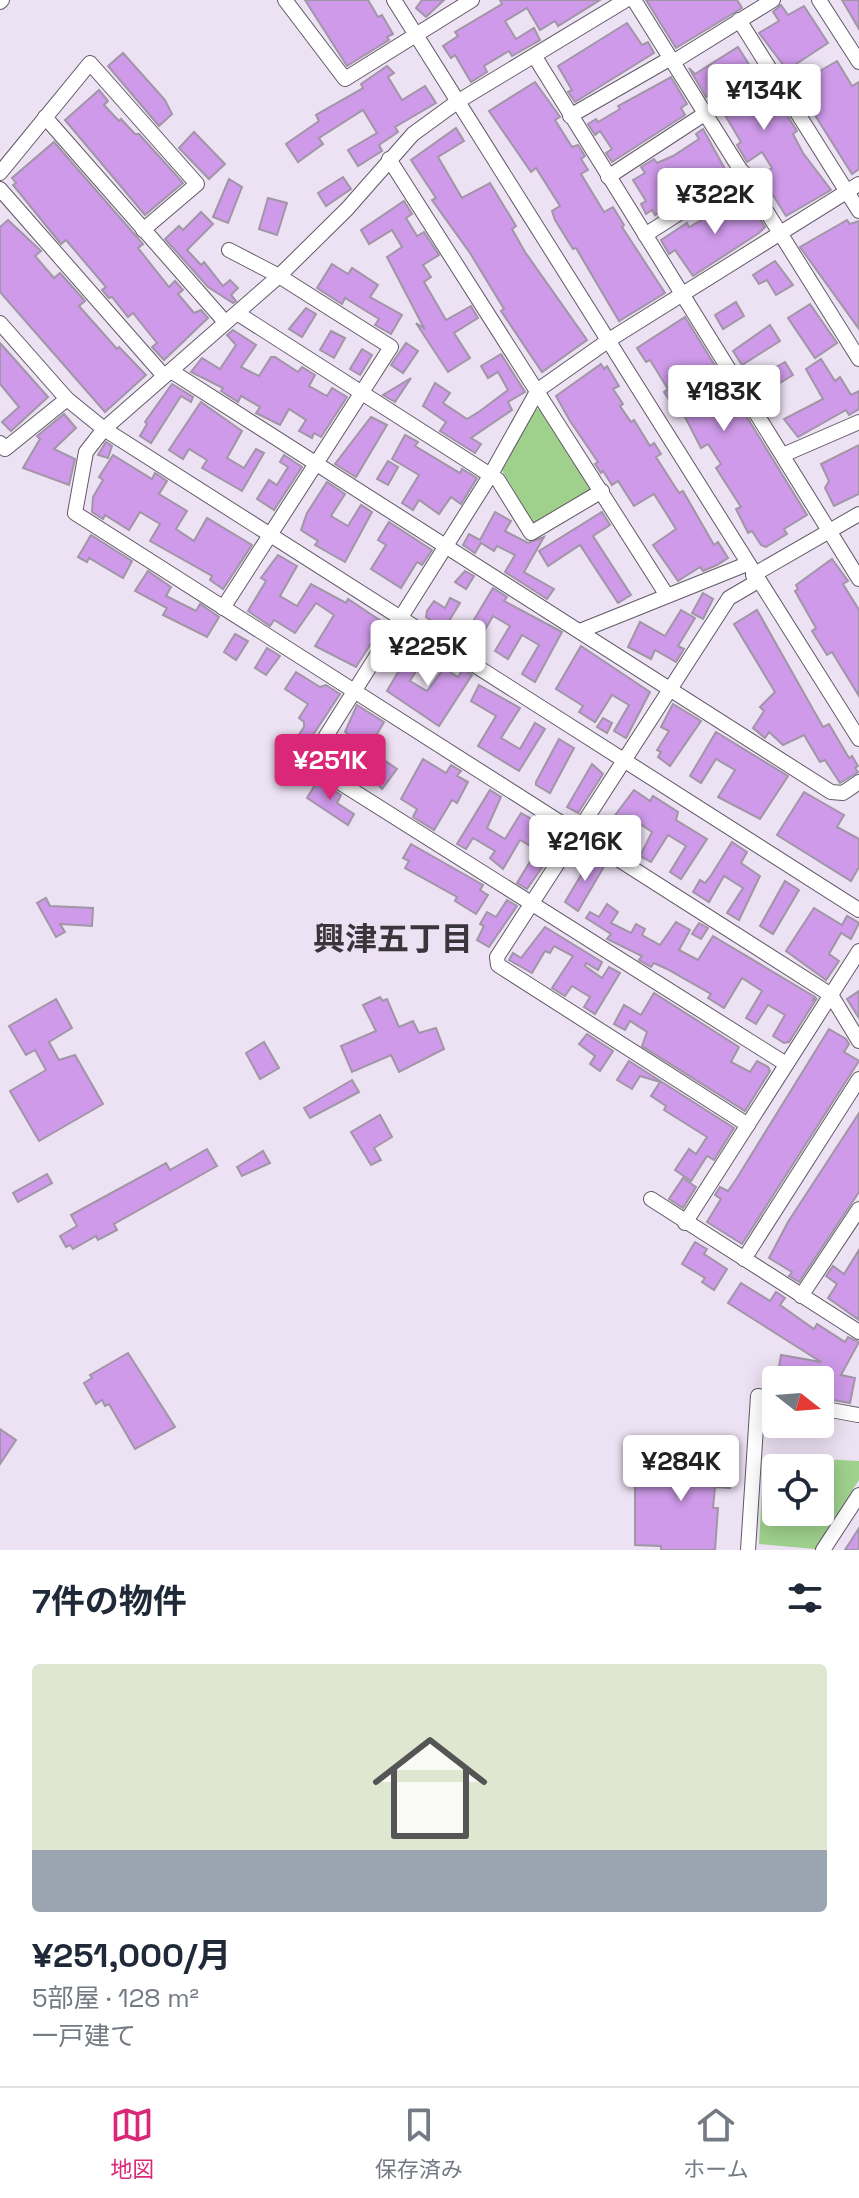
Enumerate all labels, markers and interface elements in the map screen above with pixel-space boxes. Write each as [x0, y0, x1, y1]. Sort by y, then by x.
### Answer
pin: ¥134K [708, 64, 820, 132]
text: ¥134K [726, 73, 802, 107]
pin: ¥322K [659, 168, 771, 236]
text: ¥322K [675, 177, 755, 211]
pin: ¥183K [668, 365, 780, 433]
text: ¥183K [686, 374, 762, 408]
pin: ¥225K [372, 620, 484, 688]
text: ¥225K [389, 629, 467, 663]
pin: ¥251K [274, 734, 386, 802]
text: ¥251K [293, 743, 367, 777]
pin: ¥216K [529, 815, 641, 883]
text: ¥216K [547, 824, 623, 858]
district label: 興津五丁目 [313, 919, 473, 959]
north arrow [762, 1366, 834, 1438]
map controls [762, 1366, 834, 1526]
pin: ¥284K [625, 1435, 737, 1503]
text: ¥284K [641, 1444, 721, 1478]
button: locate [762, 1454, 834, 1526]
icon: filters [783, 1576, 827, 1620]
text: 7件の物件 [32, 1580, 187, 1623]
icon: home [358, 1716, 502, 1860]
text: ¥251,000/月 [32, 1934, 231, 1977]
text: 5部屋 · 128 m² [32, 1981, 199, 2015]
text: 一戸建て [32, 2019, 136, 2053]
tab: 地図 [110, 2103, 154, 2183]
tab: 保存済み [375, 2103, 463, 2183]
tab: ホーム [683, 2103, 749, 2183]

